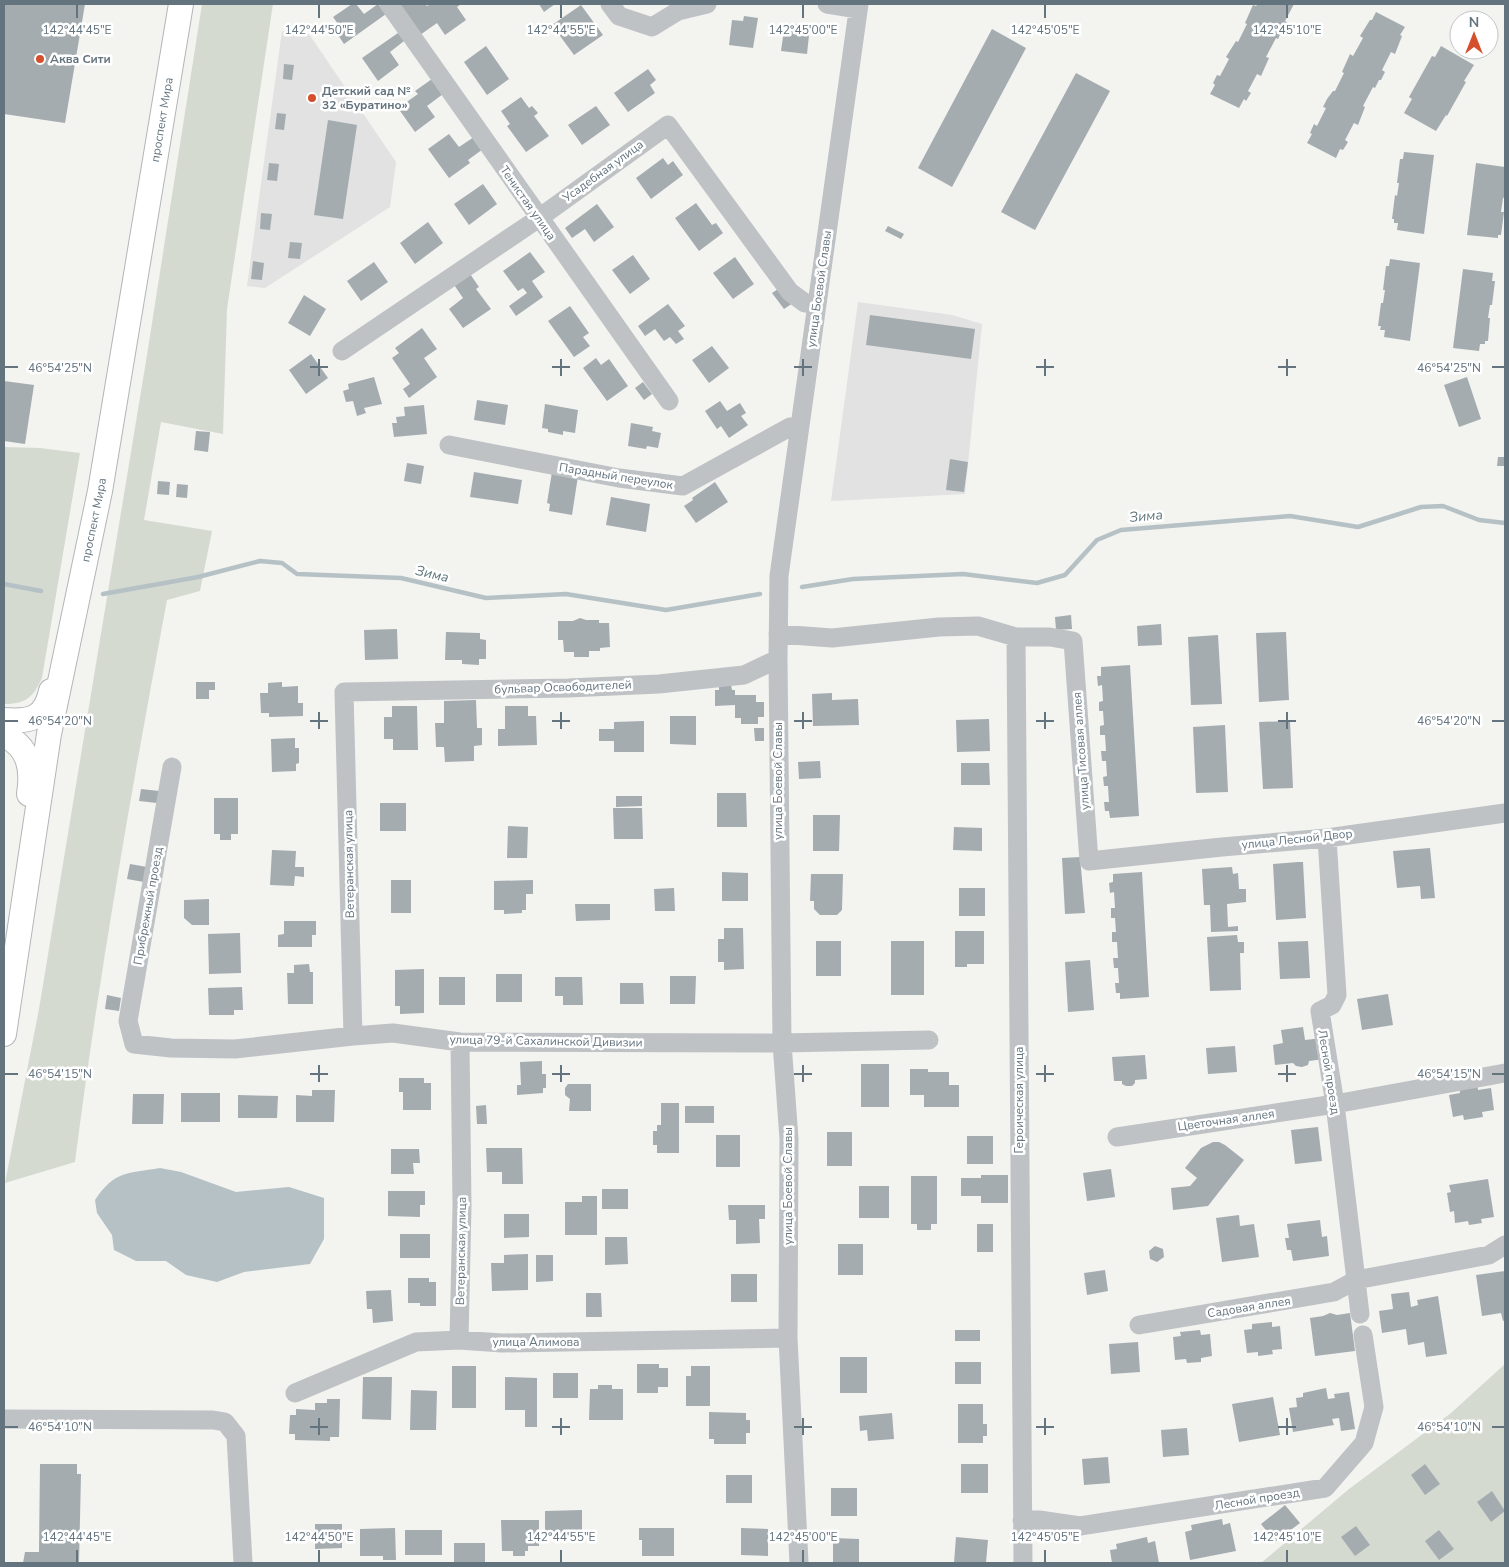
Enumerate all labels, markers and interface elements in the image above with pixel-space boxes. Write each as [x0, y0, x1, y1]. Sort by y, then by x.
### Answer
north arrow [1449, 10, 1499, 60]
text: N [1469, 13, 1479, 32]
text: 142°44'45"E [42, 22, 112, 38]
text: 142°44'50"E [284, 22, 354, 38]
text: 142°44'55"E [526, 22, 596, 38]
text: 142°45'00"E [768, 22, 838, 38]
text: 142°45'05"E [1010, 22, 1080, 38]
text: 142°45'10"E [1252, 22, 1322, 38]
place label: Аква Сити [50, 51, 111, 67]
marker: Аква Сити [34, 53, 46, 65]
street label: проспект Мира [147, 76, 177, 163]
place label: Детский сад № 32 «Буратино» [322, 83, 411, 113]
marker: Детский сад № 32 «Буратино» [306, 92, 318, 104]
street label: Усадебная улица [559, 136, 647, 206]
street label: Тенистая улица [496, 163, 560, 243]
street label: улица Боевой Славы [803, 229, 835, 349]
text: 46°54'25"N [28, 360, 92, 376]
text: 46°54'25"N [1417, 360, 1481, 376]
street label: Парадный переулок [558, 459, 675, 493]
street label: проспект Мира [77, 477, 110, 564]
water label: Зима [1128, 505, 1164, 527]
water label: Зима [413, 561, 451, 587]
street label: бульвар Освободителей [494, 677, 632, 697]
street label: улица Тисовая аллея [1069, 692, 1093, 810]
text: 46°54'20"N [28, 713, 92, 729]
text: 46°54'20"N [1417, 713, 1481, 729]
street label: улица Боевой Славы [770, 722, 786, 840]
street label: Ветеранская улица [340, 810, 358, 918]
street label: улица Лесной Двор [1241, 825, 1353, 853]
street label: Прибрежный проезд [130, 846, 166, 966]
street label: Лесной проезд [1314, 1028, 1344, 1116]
street label: улица 79-й Сахалинской Дивизии [449, 1031, 643, 1051]
street label: Героическая улица [1011, 1046, 1027, 1154]
text: 46°54'15"N [28, 1066, 92, 1082]
text: 46°54'15"N [1417, 1066, 1481, 1082]
street label: Цветочная аллея [1177, 1105, 1275, 1135]
street label: улица Боевой Славы [780, 1127, 796, 1245]
street label: Ветеранская улица [452, 1197, 470, 1305]
street label: Садовая аллея [1206, 1293, 1292, 1321]
street label: улица Алимова [493, 1334, 579, 1350]
text: 46°54'10"N [28, 1419, 92, 1435]
text: 46°54'10"N [1417, 1419, 1481, 1435]
street label: Лесной проезд [1213, 1484, 1301, 1514]
text: 142°44'45"E [42, 1529, 112, 1545]
text: 142°44'50"E [284, 1529, 354, 1545]
text: 142°44'55"E [526, 1529, 596, 1545]
text: 142°45'00"E [768, 1529, 838, 1545]
text: 142°45'05"E [1010, 1529, 1080, 1545]
text: 142°45'10"E [1252, 1529, 1322, 1545]

